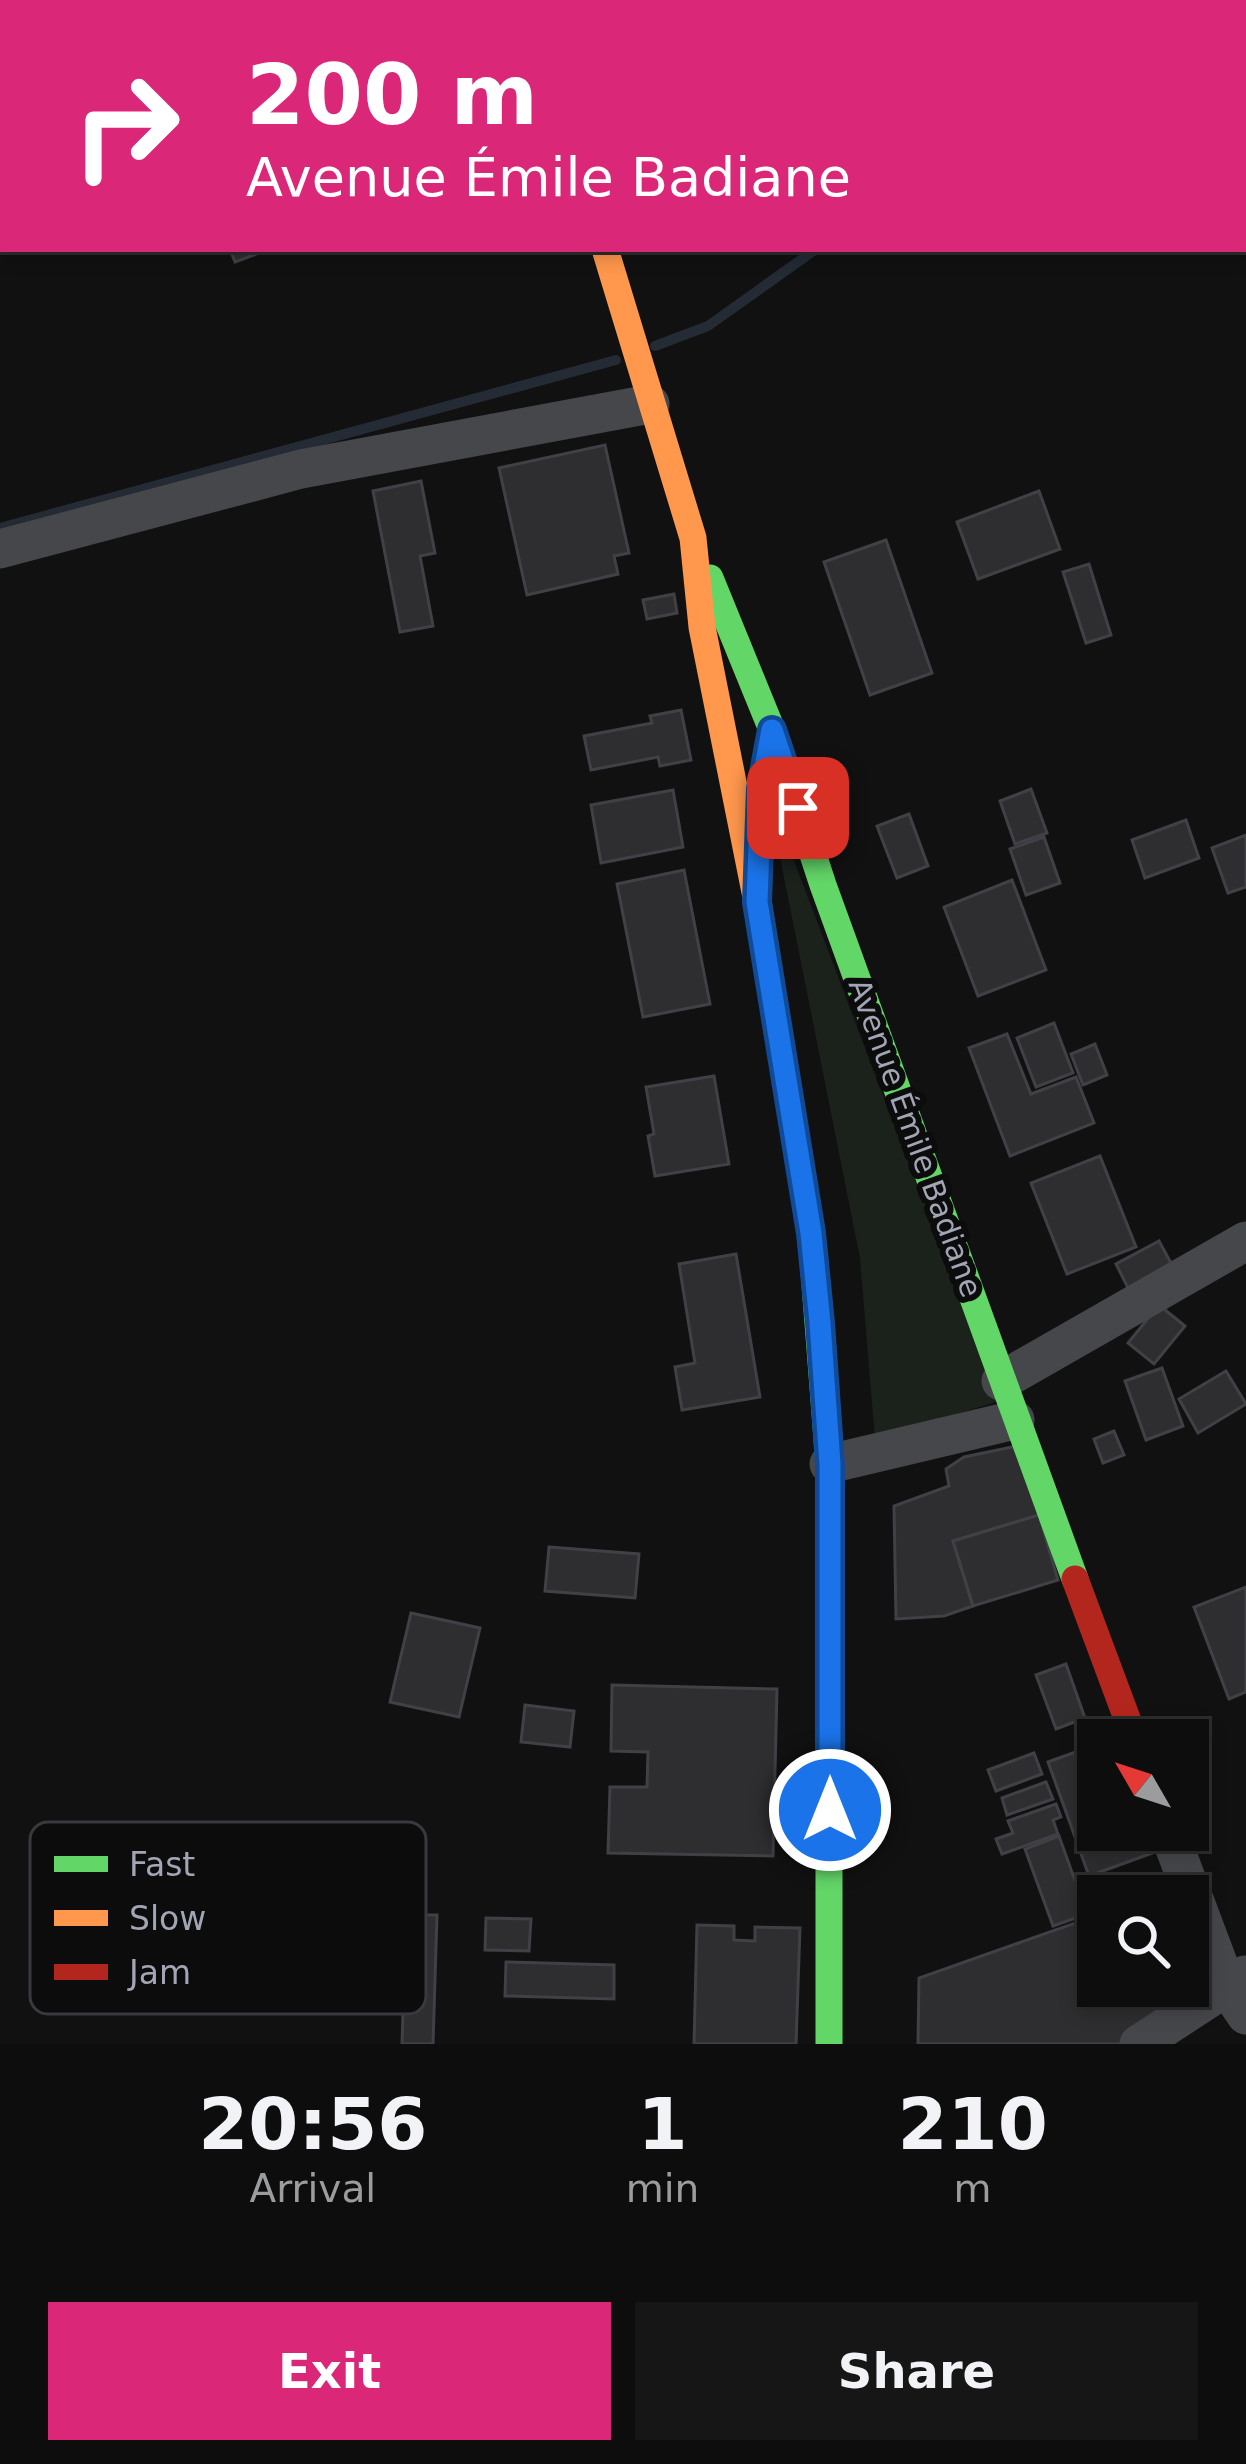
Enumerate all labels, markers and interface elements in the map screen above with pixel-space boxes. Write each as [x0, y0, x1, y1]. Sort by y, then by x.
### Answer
text: 200 m [246, 46, 538, 144]
icon: right [48, 48, 204, 204]
text: Avenue Émile Badiane [246, 146, 851, 209]
pin [747, 757, 849, 859]
icon: arrive [765, 775, 831, 841]
street label: Avenue Émile Badiane [842, 974, 989, 1302]
north arrow [1077, 1719, 1209, 1851]
map controls [1077, 1719, 1209, 2007]
position arrow [767, 1747, 893, 1873]
legend [30, 1822, 426, 2014]
text: Fast [129, 1845, 195, 1884]
button: search [1077, 1875, 1209, 2007]
text: Slow [129, 1899, 206, 1938]
text: Jam [127, 1953, 191, 1992]
text: 20:56 [198, 2082, 427, 2166]
text: 1 [637, 2082, 687, 2166]
text: 210 [897, 2082, 1048, 2166]
text: Arrival [249, 2166, 376, 2211]
text: min [626, 2166, 699, 2211]
text: m [954, 2166, 992, 2211]
button: Exit [48, 2302, 611, 2440]
button: Share [635, 2302, 1198, 2440]

